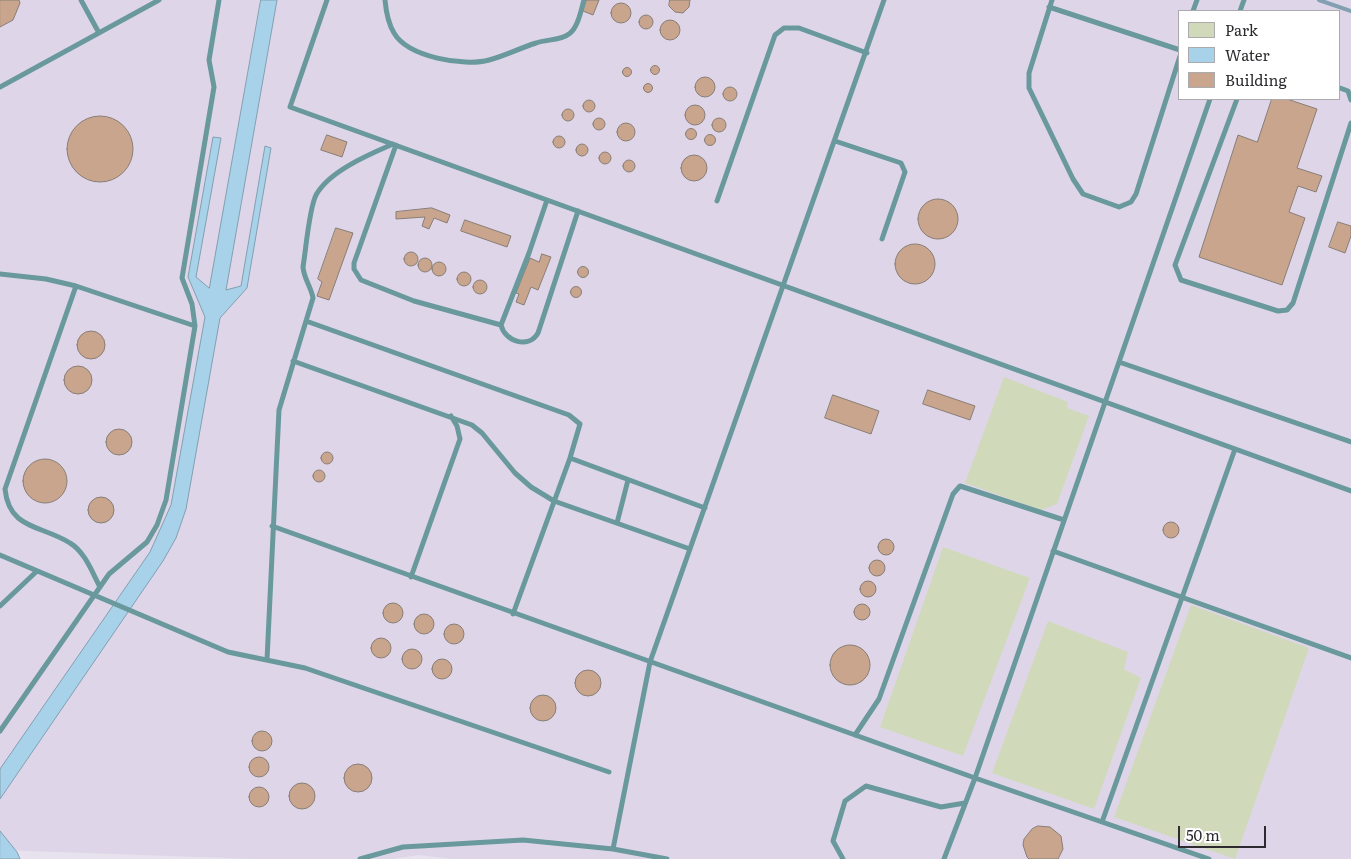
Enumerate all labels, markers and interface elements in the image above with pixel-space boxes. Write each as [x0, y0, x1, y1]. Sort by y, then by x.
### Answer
legend [1178, 10, 1341, 100]
text: Park [1225, 18, 1258, 41]
text: Water [1225, 43, 1270, 66]
text: Building [1225, 68, 1287, 91]
scale bar [1181, 816, 1268, 848]
text: 50 m [1186, 823, 1220, 846]

